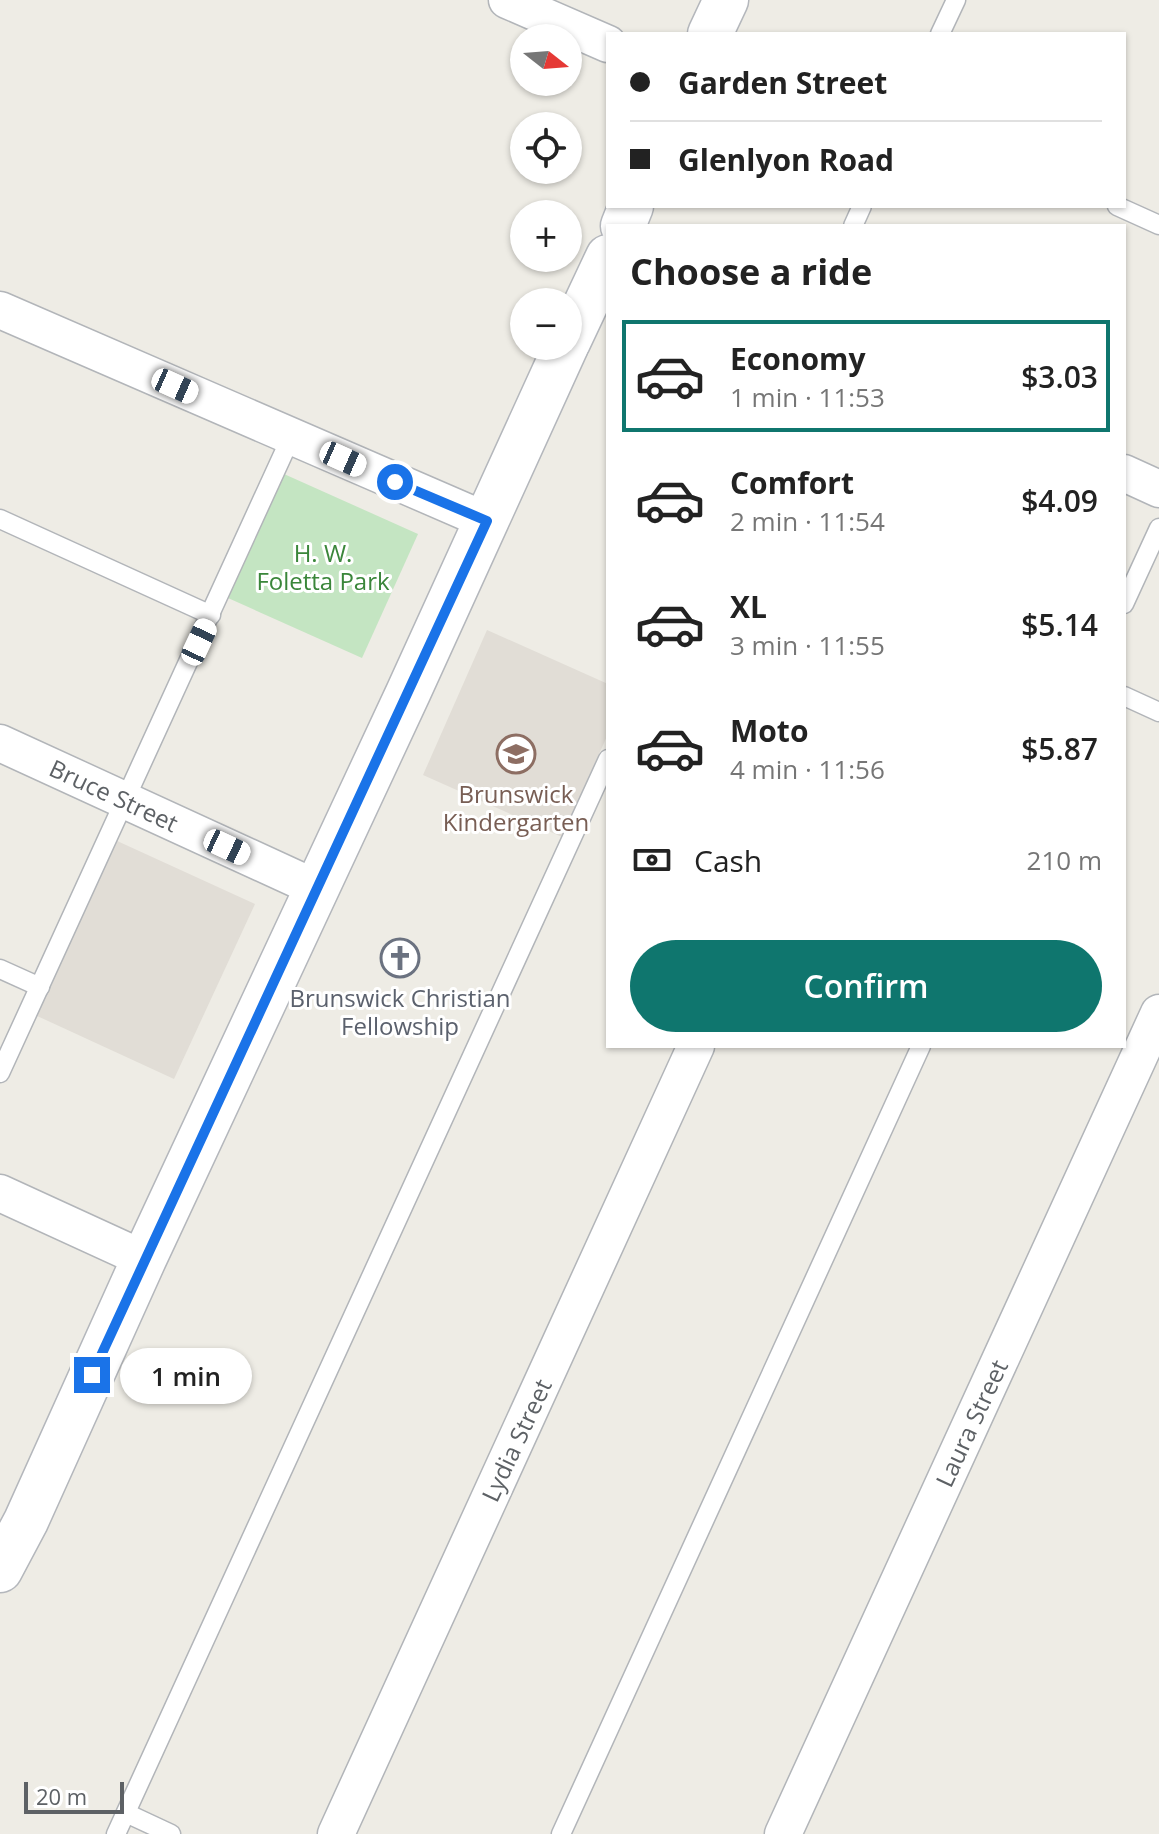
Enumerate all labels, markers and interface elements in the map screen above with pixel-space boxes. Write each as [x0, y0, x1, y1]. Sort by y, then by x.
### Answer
north arrow [510, 24, 582, 96]
map controls [510, 24, 582, 360]
text: Garden Street [678, 62, 887, 103]
button: locate [510, 112, 582, 184]
text: Glenlyon Road [678, 139, 894, 180]
button: + [510, 200, 582, 272]
text: Choose a ride [630, 247, 872, 296]
button: − [510, 288, 582, 360]
text: Economy [730, 338, 866, 379]
icon: car [634, 340, 706, 412]
text: $3.03 [1021, 356, 1098, 397]
car [148, 365, 202, 407]
text: 1 min · 11:53 [730, 379, 885, 415]
car [316, 438, 370, 480]
text: Comfort [730, 462, 854, 503]
route start [377, 464, 413, 500]
icon: car [634, 464, 706, 536]
text: $4.09 [1021, 480, 1098, 521]
text: 2 min · 11:54 [730, 503, 885, 539]
park label: H. W. Foletta Park [256, 536, 390, 597]
text: XL [730, 586, 767, 627]
icon: car [634, 588, 706, 660]
text: $5.14 [1021, 604, 1098, 645]
car [178, 615, 220, 669]
text: 3 min · 11:55 [730, 627, 885, 663]
text: Moto [730, 710, 808, 751]
icon: car [634, 712, 706, 784]
text: $5.87 [1021, 728, 1098, 769]
school or university icon: Brunswick Kindergarten [495, 733, 537, 775]
street label: Bruce Street [44, 751, 184, 839]
text: 4 min · 11:56 [730, 751, 885, 787]
place label: Brunswick Kindergarten [443, 777, 589, 838]
car [200, 826, 254, 868]
icon: cash [630, 838, 674, 882]
text: Cash [694, 840, 762, 881]
text: 210 m [1027, 842, 1102, 878]
church icon: Brunswick Christian Fellowship [379, 937, 421, 979]
button: Confirm [630, 940, 1102, 1032]
place label: Brunswick Christian Fellowship [290, 981, 511, 1042]
callout: 1 min [120, 1347, 252, 1403]
street label: Laura Street [927, 1354, 1015, 1492]
route end [74, 1357, 110, 1393]
text: 1 min [151, 1358, 221, 1394]
street label: Lydia Street [473, 1373, 559, 1507]
scale bar [24, 1778, 124, 1814]
text: 20 m [36, 1781, 87, 1811]

